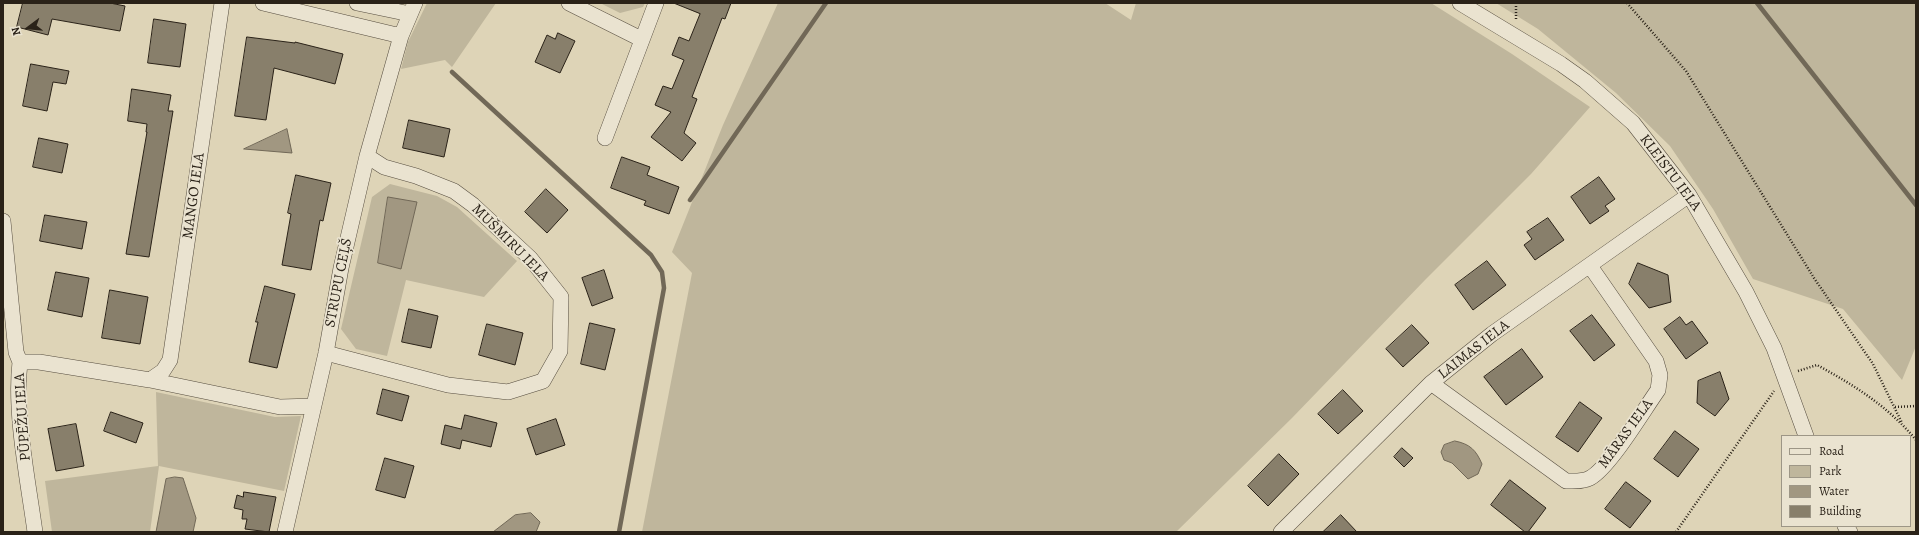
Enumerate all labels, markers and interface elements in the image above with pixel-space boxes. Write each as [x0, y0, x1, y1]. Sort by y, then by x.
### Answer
north arrow [8, 8, 48, 48]
text: N [8, 26, 24, 37]
street label: KLEISTU IELA [1635, 131, 1705, 215]
street label: MANGO IELA [179, 152, 209, 240]
street label: MUŠMIRU IELA [468, 201, 552, 285]
street label: STRUPU CEĻŠ [322, 237, 356, 329]
street label: LAIMAS IELA [1435, 317, 1513, 383]
street label: PŪPĒŽU IELA [11, 372, 35, 462]
street label: MĀRAS IELA [1595, 396, 1657, 472]
legend [1781, 435, 1911, 527]
text: Road [1819, 443, 1844, 459]
text: Park [1819, 463, 1842, 479]
text: Water [1819, 483, 1849, 499]
text: Building [1819, 503, 1861, 519]

